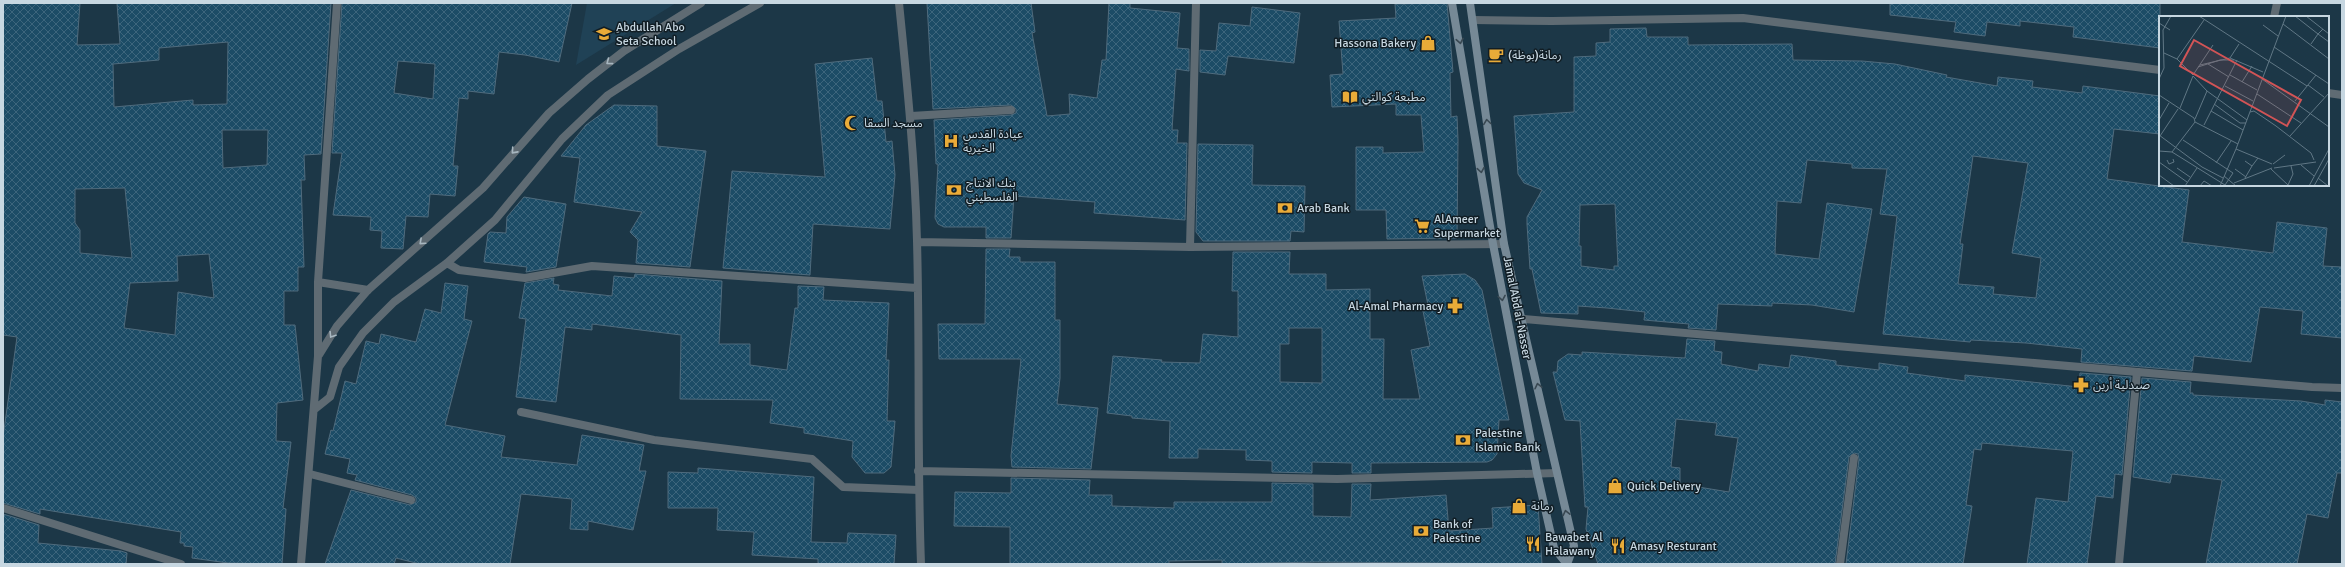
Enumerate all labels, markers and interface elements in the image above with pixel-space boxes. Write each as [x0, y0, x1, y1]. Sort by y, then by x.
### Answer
inset map [2159, 16, 2329, 186]
place label: ِAbdullah Abo Seta School [616, 20, 685, 49]
school or university icon: ِAbdullah Abo Seta School [595, 25, 613, 43]
shop icon: Hassona Bakery [1419, 34, 1437, 52]
place label: Hassona Bakery [1334, 36, 1416, 51]
one-way arrow [1455, 38, 1464, 44]
cafe icon: رمانة(بوظة) [1487, 46, 1505, 64]
place label: رمانة(بوظة) [1508, 48, 1562, 63]
one-way arrow [607, 58, 614, 65]
library icon: مطبعة كوالتي [1341, 88, 1359, 106]
place label: مطبعة كوالتي [1362, 90, 1426, 106]
mosque icon: مسجد السقا [843, 114, 861, 132]
place label: مسجد السقا [864, 116, 923, 131]
one-way arrow [1483, 118, 1492, 125]
place label: عيادة القدس الخيرية [963, 127, 1023, 156]
hospital icon: عيادة القدس الخيرية [942, 132, 960, 150]
one-way arrow [512, 146, 519, 154]
one-way arrow [1476, 166, 1485, 173]
place label: بنك الانتاج الفلسطيني [966, 176, 1018, 206]
bank icon: بنك الانتاج الفلسطيني [945, 181, 963, 199]
bank icon: Arab Bank [1276, 199, 1294, 217]
place label: Arab Bank [1297, 201, 1350, 216]
place label: AlAmeer Supermarket [1434, 212, 1500, 241]
supermarket icon: AlAmeer Supermarket [1413, 217, 1431, 235]
one-way arrow [419, 237, 427, 245]
street label: Jamal Abd al-Nasser [1500, 255, 1534, 361]
one-way arrow [1498, 295, 1506, 301]
pharmacy icon: Al-Amal Pharmacy [1446, 297, 1464, 315]
place label: Al-Amal Pharmacy [1348, 299, 1443, 314]
one-way arrow [329, 331, 336, 338]
pharmacy icon: صيدلية أرين [2072, 376, 2090, 394]
place label: صيدلية أرين [2093, 377, 2150, 393]
one-way arrow [1534, 383, 1542, 390]
place label: Palestine Islamic Bank [1475, 426, 1540, 455]
bank icon: Palestine Islamic Bank [1454, 431, 1472, 449]
shop icon: Quick Delivery [1606, 477, 1624, 495]
place label: Quick Delivery [1627, 479, 1701, 494]
shop icon: رمانة [1510, 497, 1528, 515]
place label: رمانة [1531, 499, 1554, 514]
one-way arrow [1563, 510, 1571, 516]
place label: Bank of Palestine [1433, 517, 1480, 546]
bank icon: Bank of Palestine [1412, 522, 1430, 540]
place label: Bawabet Al Halawany [1545, 530, 1603, 559]
restaurant icon: Bawabet Al Halawany [1524, 535, 1542, 553]
restaurant icon: Amasy Resturant [1609, 537, 1627, 555]
place label: Amasy Resturant [1630, 539, 1717, 554]

